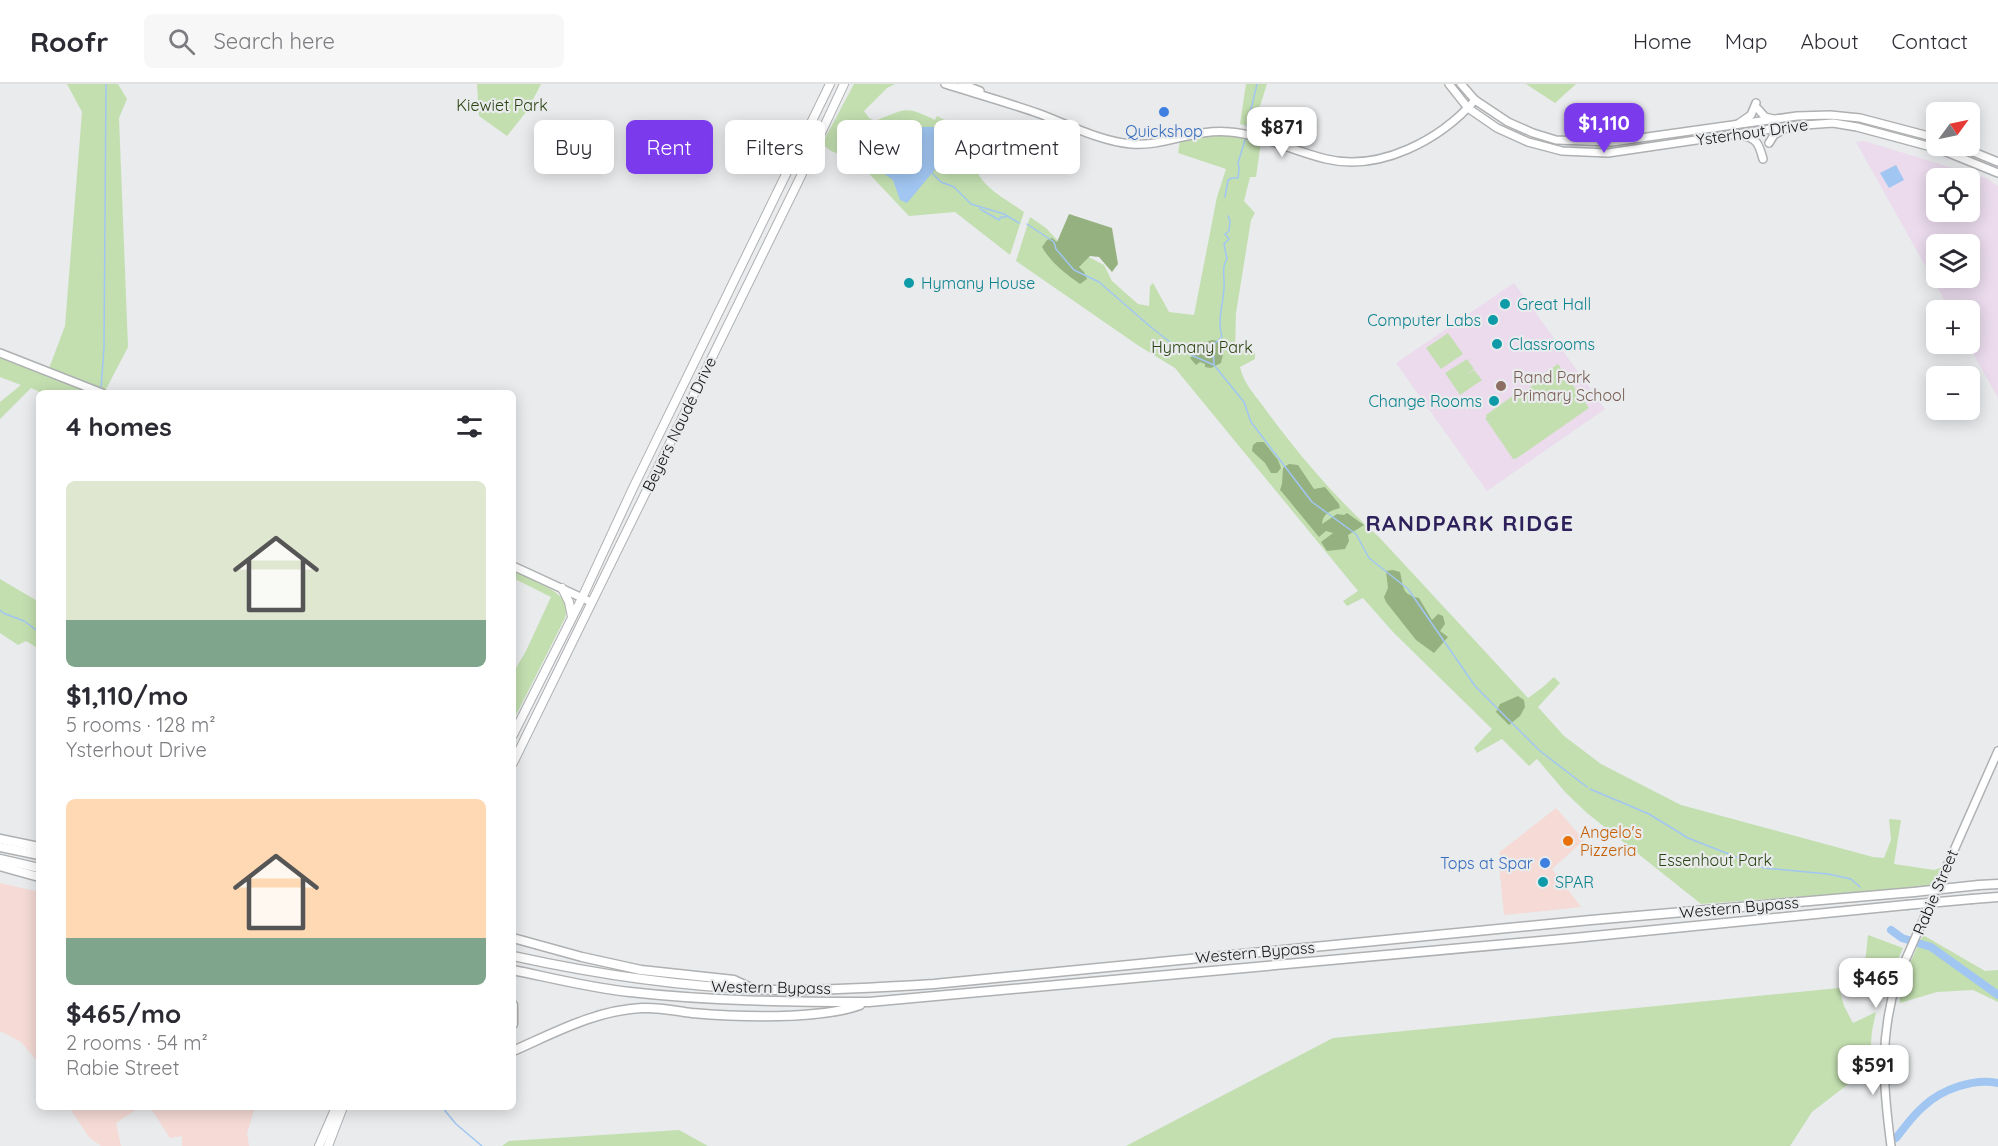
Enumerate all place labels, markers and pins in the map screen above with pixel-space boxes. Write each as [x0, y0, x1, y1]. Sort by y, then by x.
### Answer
pin: $1,110 [1555, 103, 1653, 154]
marker: Quickshop [1157, 105, 1171, 119]
pin: $871 [1246, 107, 1318, 158]
place label: Quickshop [1125, 121, 1203, 141]
place label: Hymany House [921, 273, 1035, 293]
marker: Hymany House [902, 276, 916, 290]
place label: Great Hall [1517, 294, 1591, 314]
marker: Great Hall [1498, 297, 1512, 311]
place label: Computer Labs [1367, 310, 1481, 330]
marker: Computer Labs [1486, 313, 1500, 327]
place label: Classrooms [1509, 334, 1595, 354]
marker: Classrooms [1490, 337, 1504, 351]
place label: Rand Park Primary School [1513, 367, 1625, 405]
marker: Rand Park Primary School [1494, 379, 1508, 393]
place label: Change Rooms [1368, 391, 1482, 411]
marker: Change Rooms [1487, 394, 1501, 408]
place label: Angelo's Pizzeria [1580, 822, 1642, 860]
marker: Angelo's Pizzeria [1561, 834, 1575, 848]
place label: Tops at Spar [1440, 853, 1533, 873]
marker: Tops at Spar [1538, 856, 1552, 870]
place label: SPAR [1555, 872, 1594, 892]
marker: SPAR [1536, 875, 1550, 889]
pin: $465 [1840, 958, 1912, 1009]
pin: $591 [1837, 1045, 1909, 1096]

